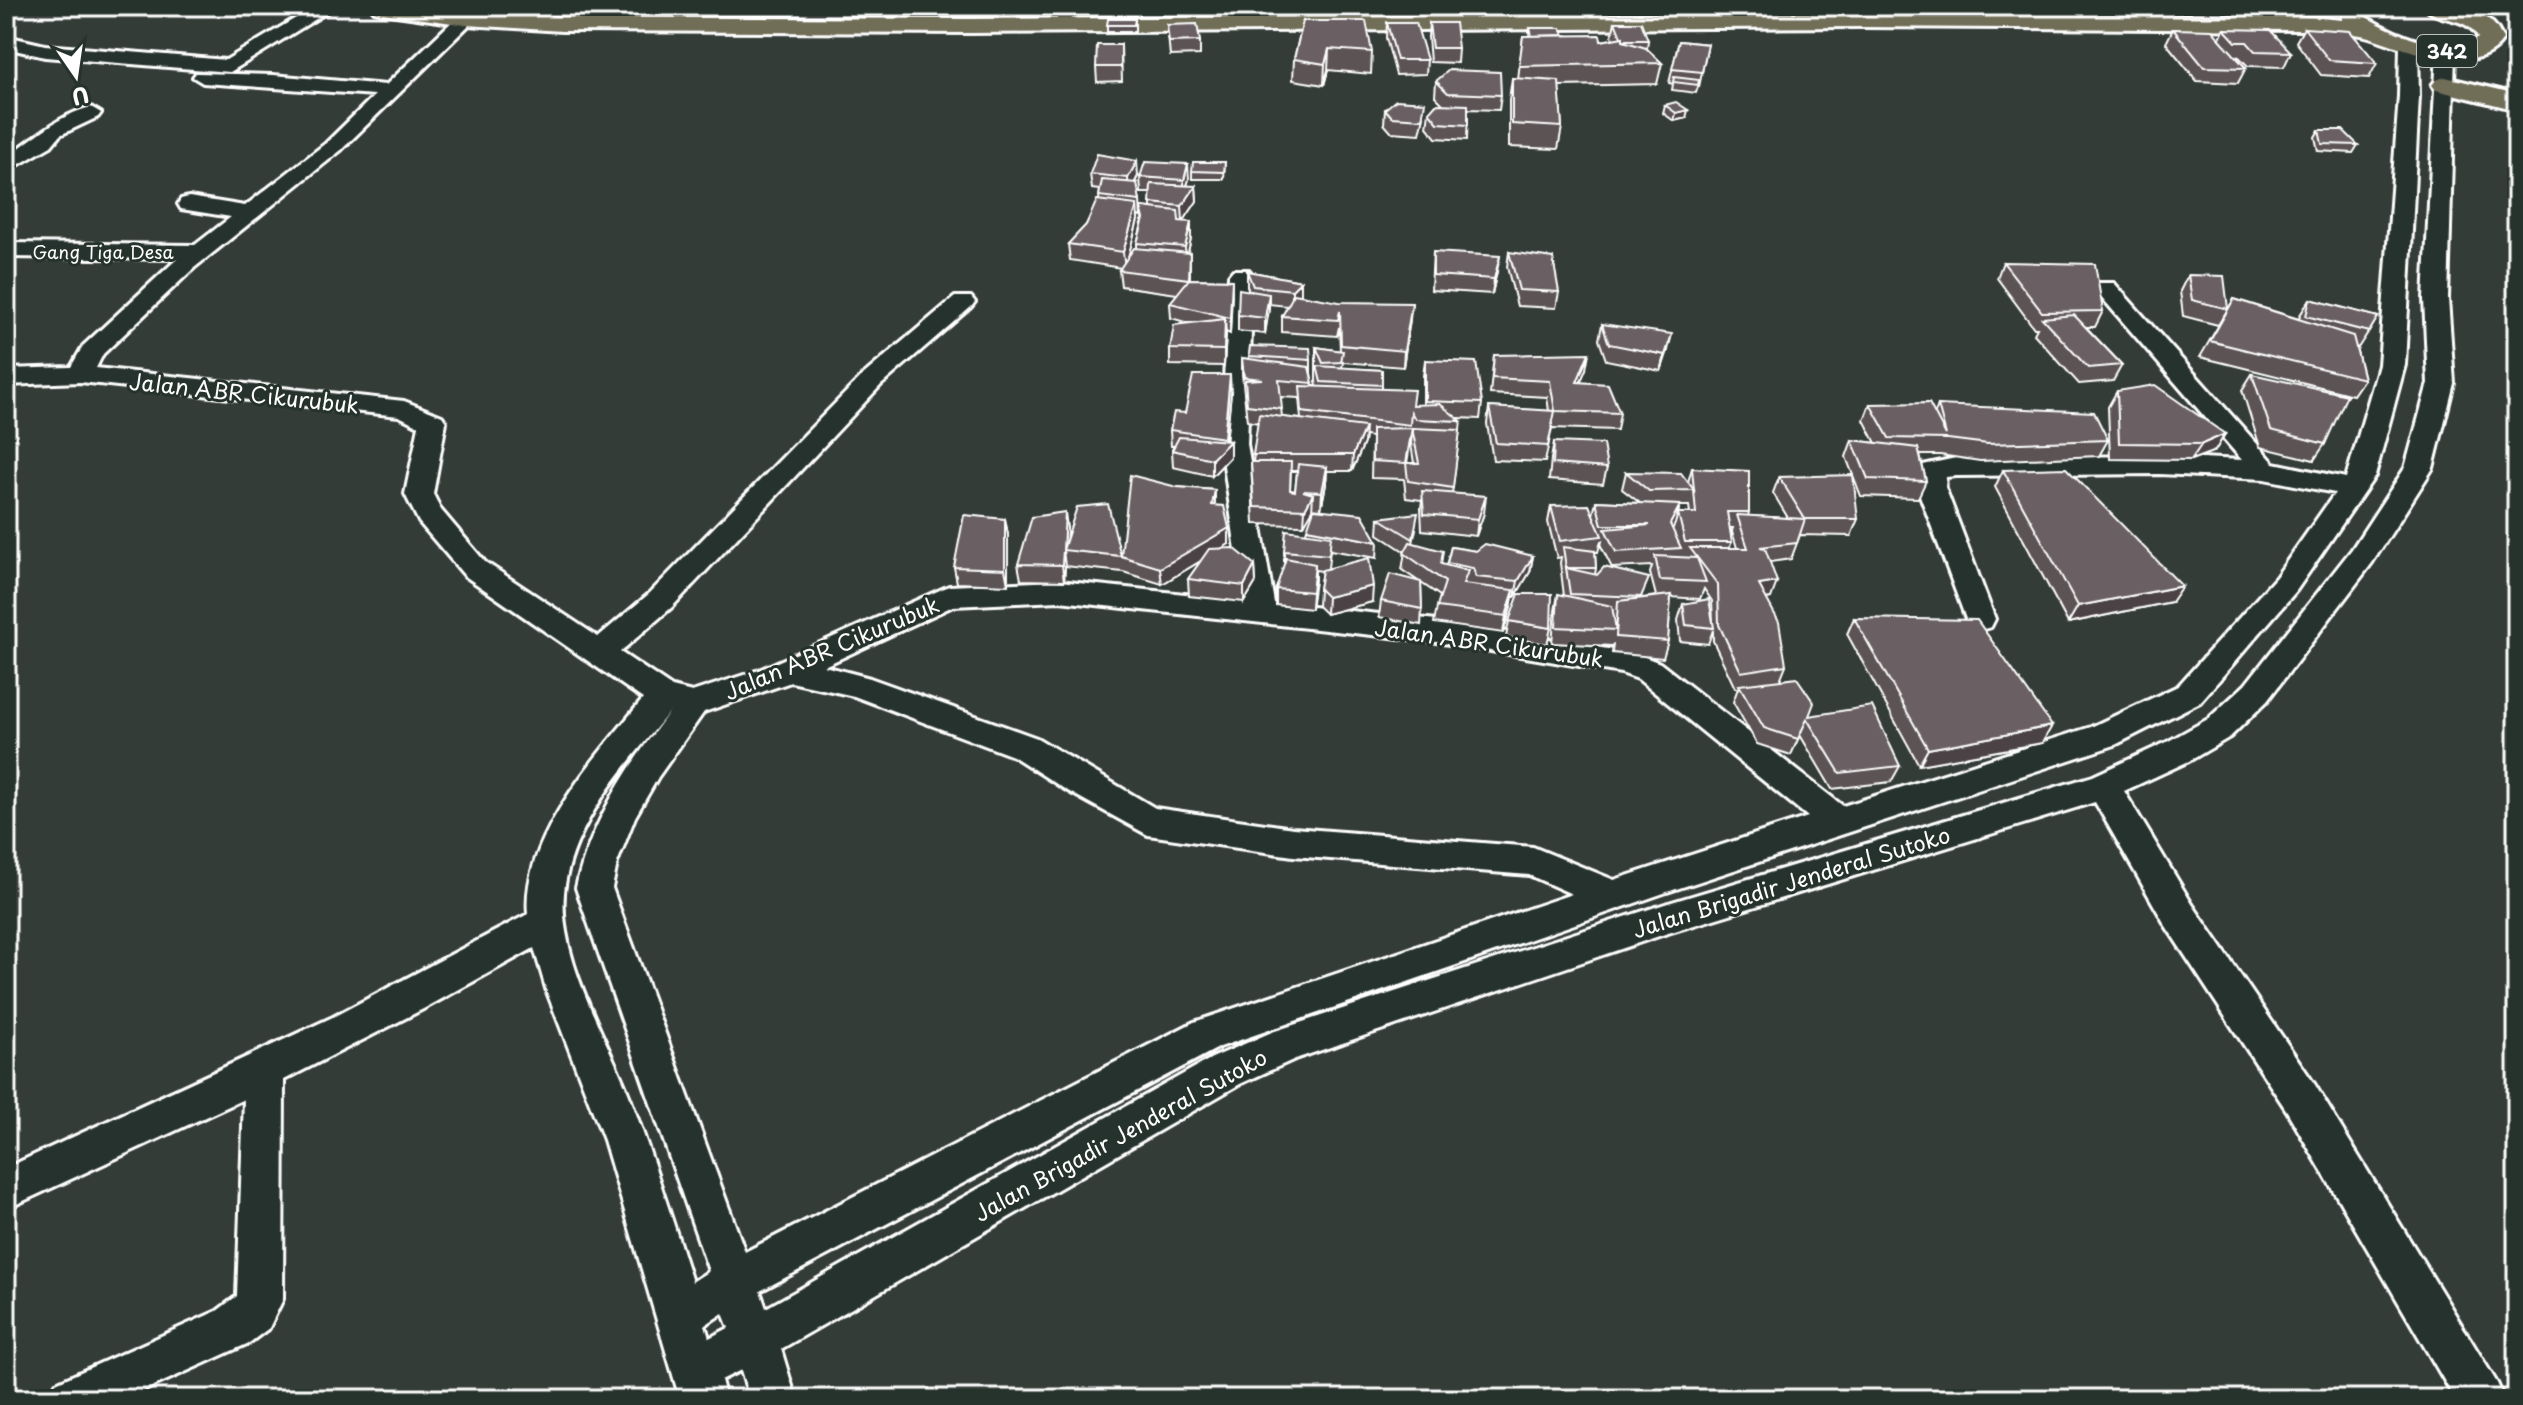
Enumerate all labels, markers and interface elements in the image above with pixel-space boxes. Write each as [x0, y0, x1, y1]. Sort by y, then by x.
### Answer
road number: 342 [2417, 35, 2477, 67]
north arrow [36, 36, 116, 116]
text: U [69, 79, 93, 115]
street label: Gang Tiga Desa [32, 238, 174, 265]
street label: Jalan ABR Cikurubuk [128, 364, 360, 420]
street label: Jalan ABR Cikurubuk [719, 587, 944, 707]
street label: Jalan ABR Cikurubuk [1373, 610, 1605, 674]
street label: Jalan Brigadir Jenderal Sutoko [1628, 817, 1954, 945]
street label: Jalan Brigadir Jenderal Sutoko [967, 1039, 1273, 1229]

